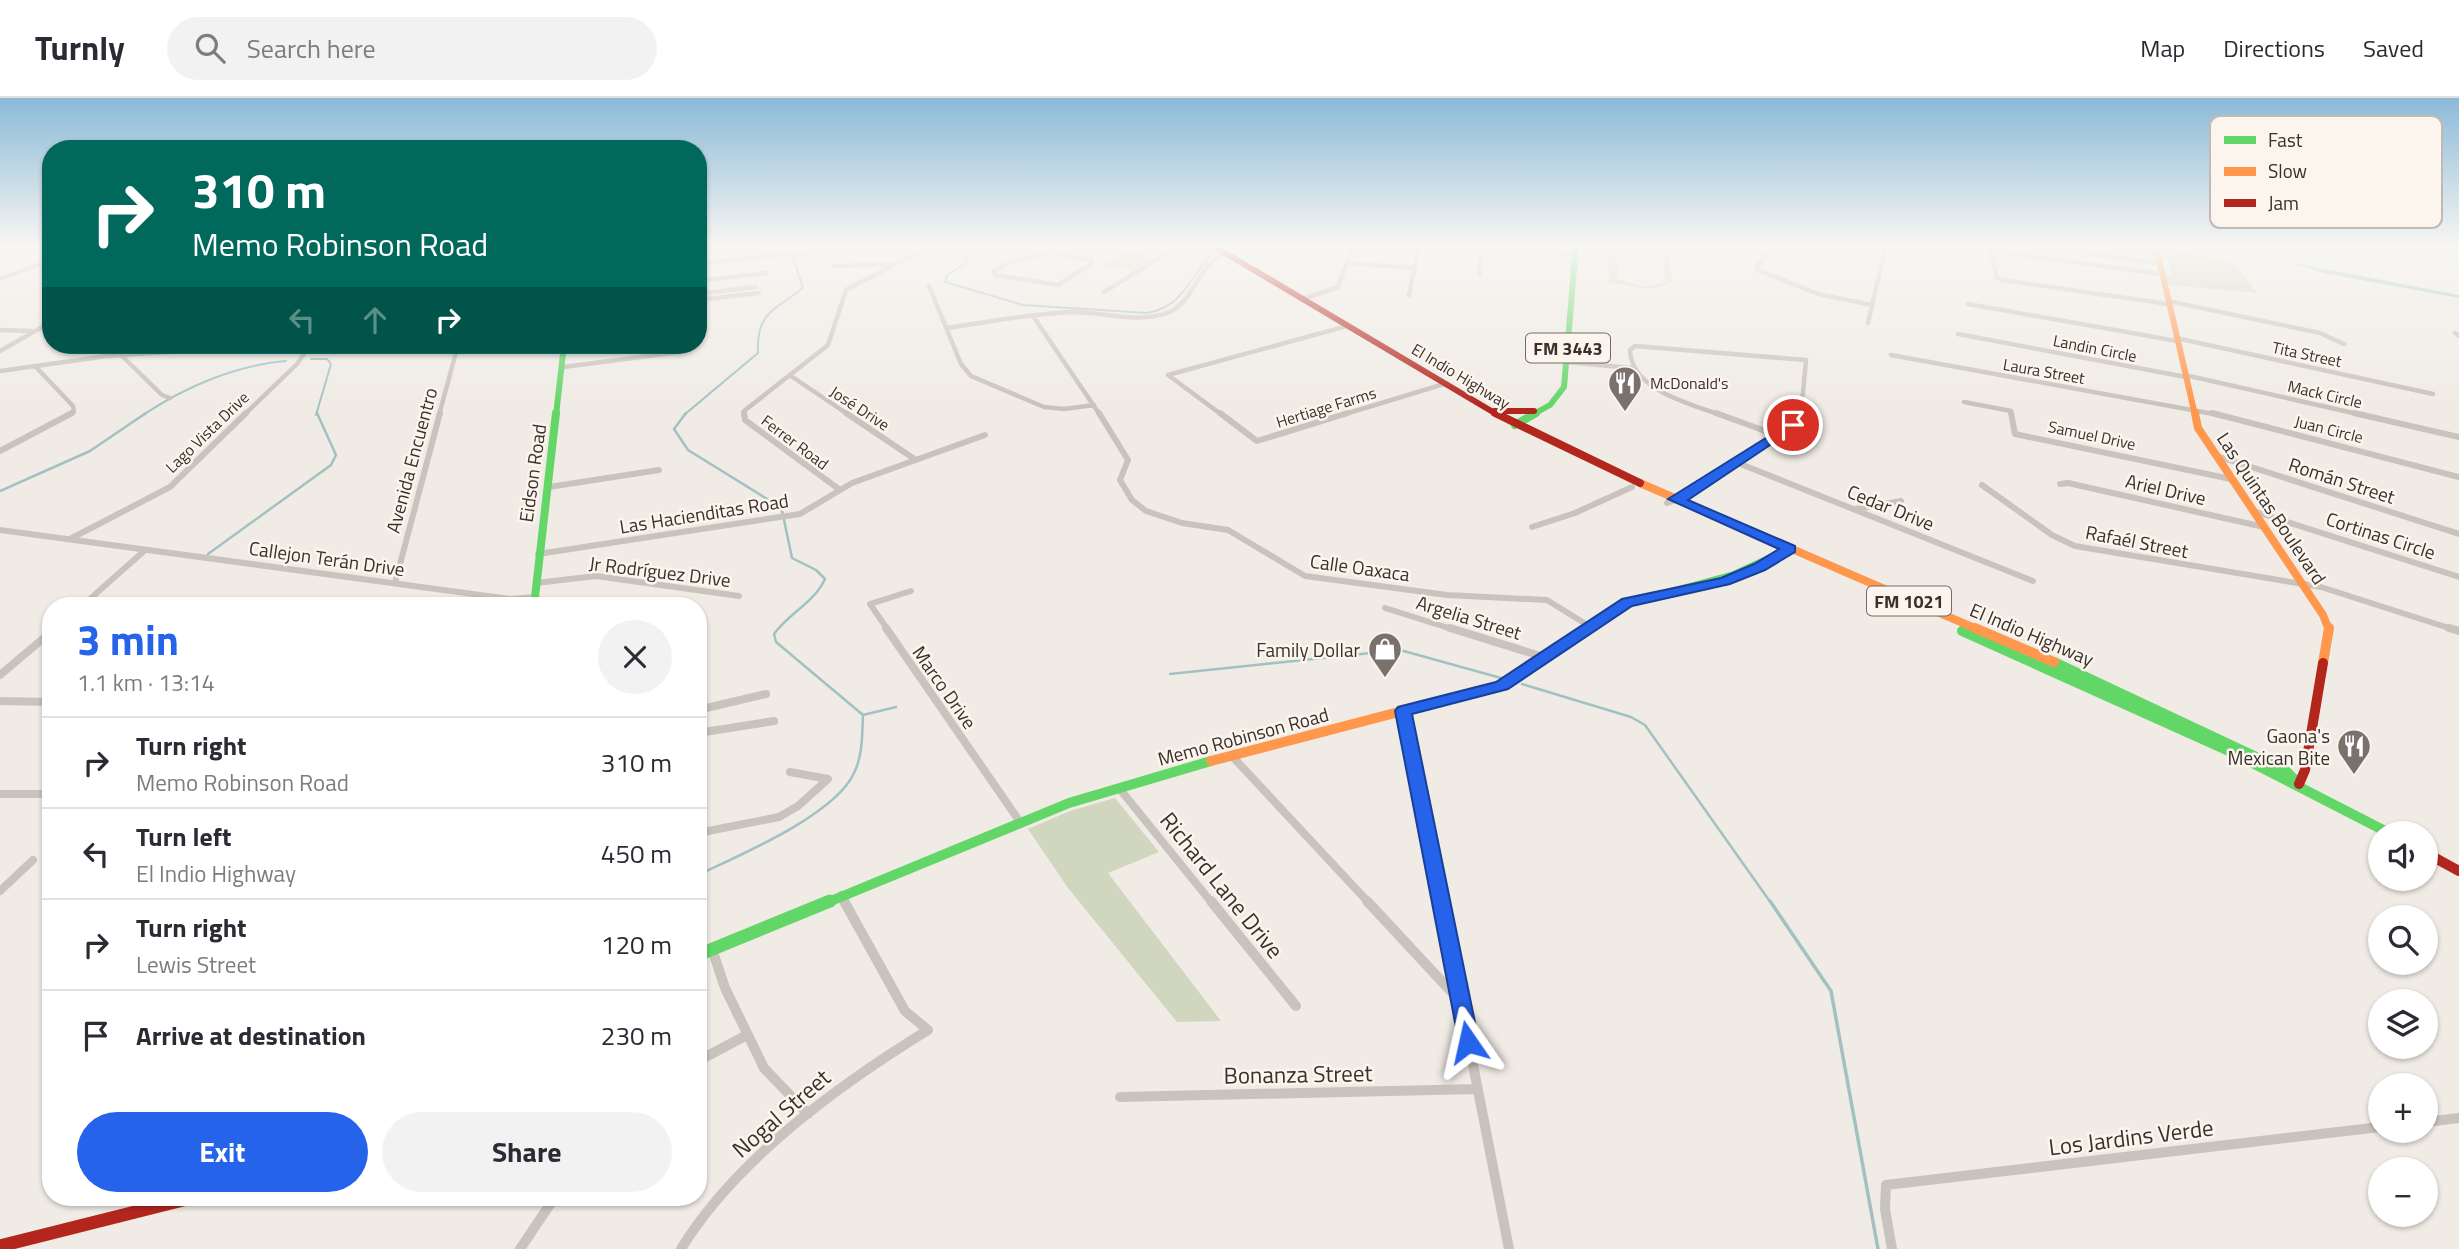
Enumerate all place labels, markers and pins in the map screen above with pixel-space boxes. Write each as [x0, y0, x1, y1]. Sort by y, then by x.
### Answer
restaurant icon: McDonald's [1606, 364, 1644, 413]
place label: McDonald's [1650, 371, 1729, 395]
pin [1763, 395, 1823, 455]
shop icon: Family Dollar [1366, 630, 1404, 679]
place label: Family Dollar [1256, 635, 1360, 664]
place label: Gaona's Mexican Bite [2228, 721, 2330, 772]
restaurant icon: Gaona's Mexican Bite [2335, 727, 2373, 776]

